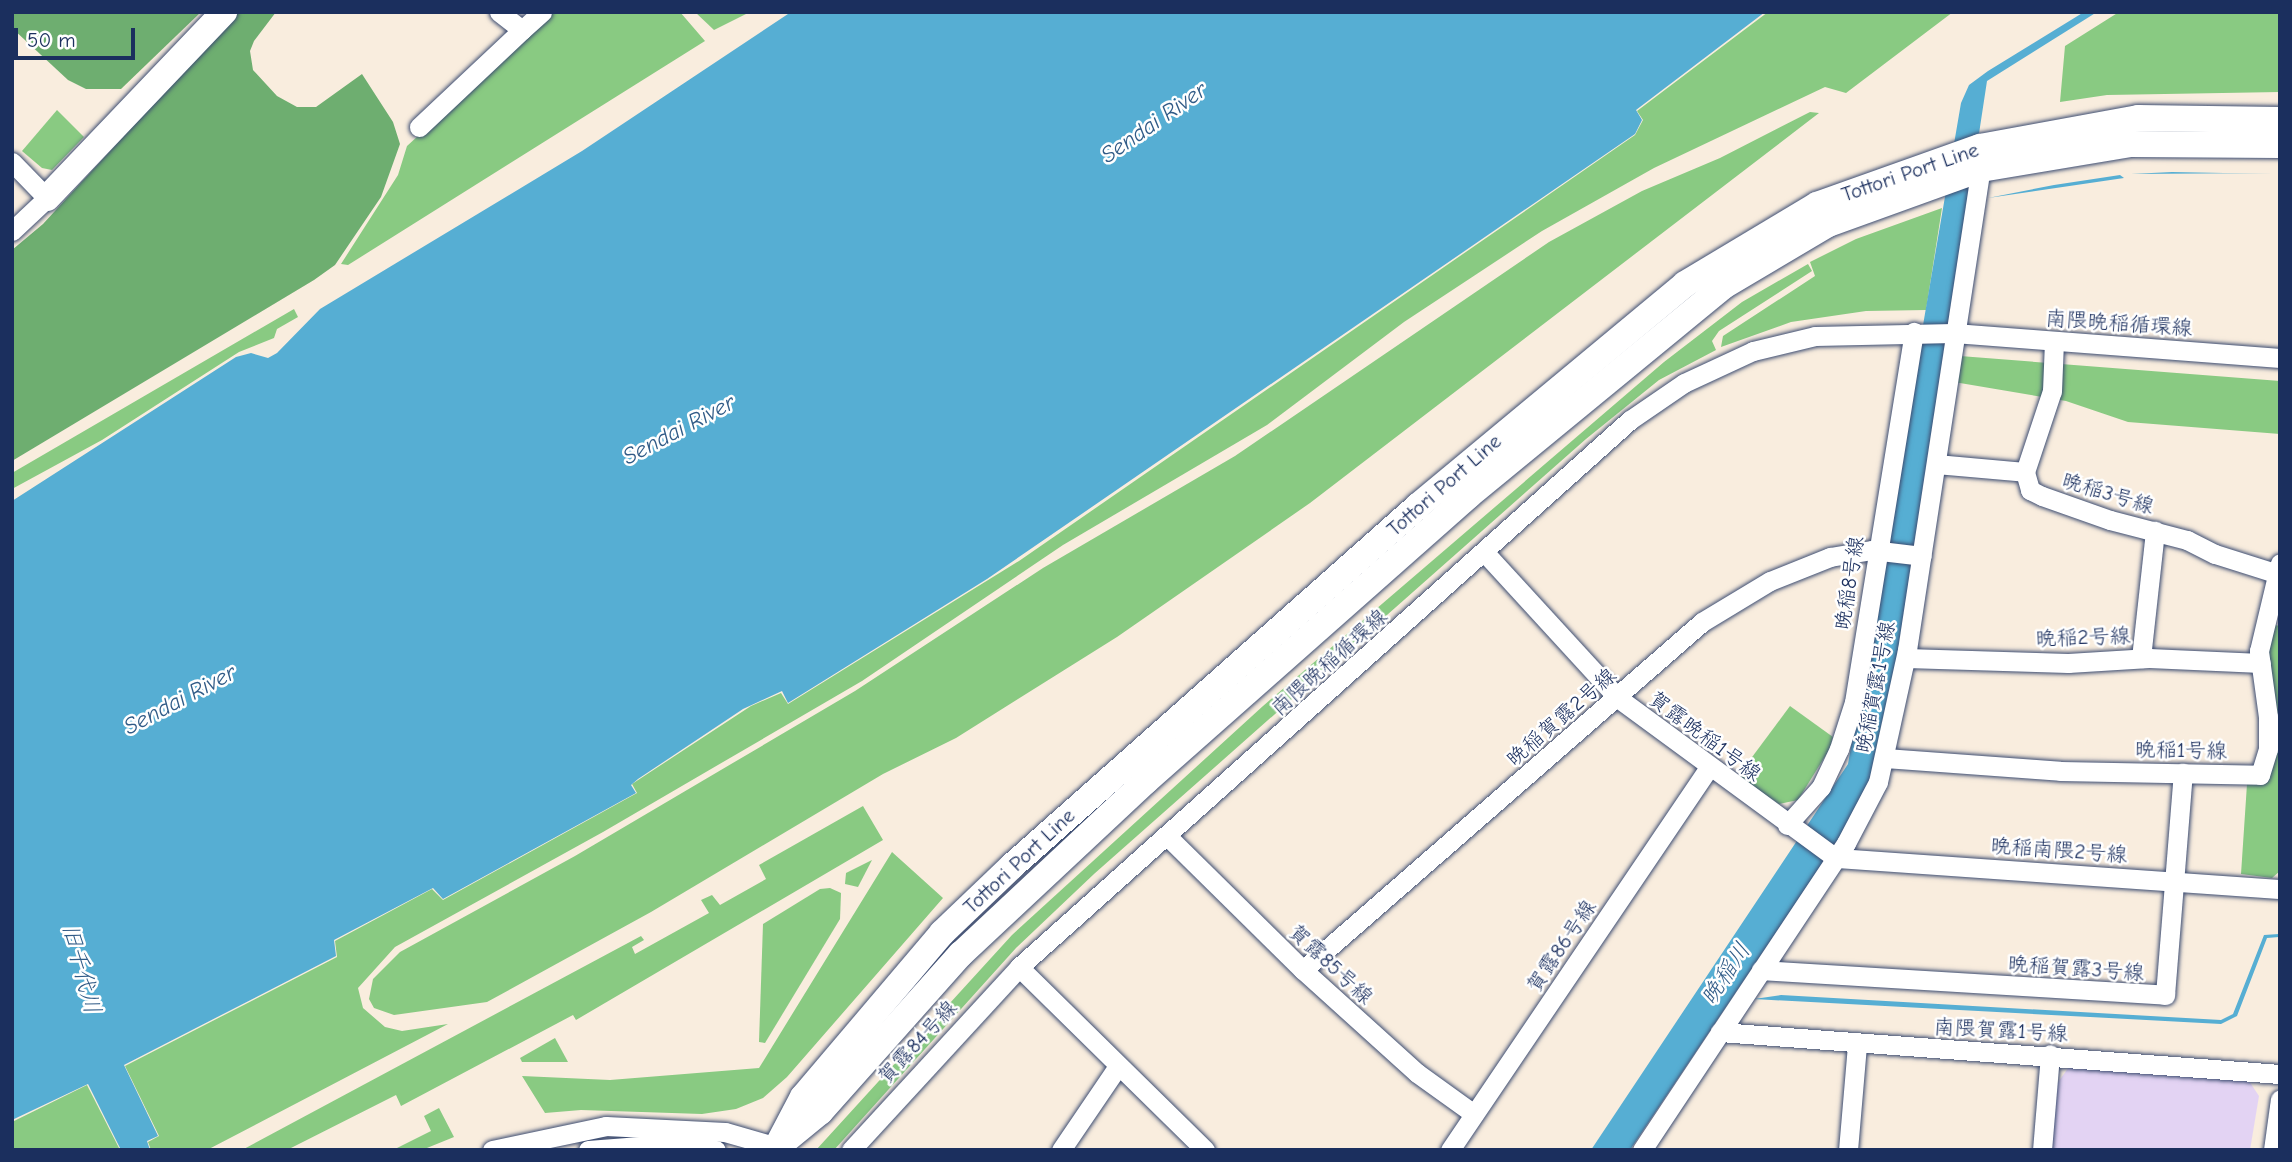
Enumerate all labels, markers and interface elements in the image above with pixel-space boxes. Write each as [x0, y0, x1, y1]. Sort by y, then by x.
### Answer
scale bar [18, 14, 138, 58]
text: 50 m [27, 28, 76, 52]
water label: Sendai River [1096, 76, 1212, 170]
street label: Tottori Port Line [1838, 137, 1982, 207]
street label: 南隈晩稲循環線 [2045, 305, 2193, 341]
water label: Sendai River [618, 389, 740, 471]
street label: Tottori Port Line [1382, 428, 1506, 542]
street label: 晩稲3号線 [2059, 467, 2157, 519]
street label: 晩稲8号線 [1829, 534, 1869, 632]
street label: 南隈晩稲循環線 [1266, 603, 1392, 721]
street label: 晩稲賀露1号線 [1850, 619, 1900, 755]
street label: 晩稲2号線 [2035, 623, 2131, 651]
water label: Sendai River [119, 659, 241, 741]
street label: 晩稲賀露2号線 [1501, 663, 1621, 771]
street label: 賀露晩稲1号線 [1644, 686, 1766, 786]
street label: 晩稲1号線 [2135, 737, 2227, 763]
street label: Tottori Port Line [958, 803, 1080, 919]
street label: 晩稲南隈2号線 [1990, 833, 2128, 867]
street label: 賀露86号線 [1521, 895, 1601, 997]
street label: 賀露85号線 [1284, 919, 1378, 1009]
water label: 旧千代川 [56, 921, 106, 1017]
water label: 晩稲川 [1695, 938, 1757, 1010]
street label: 晩稲賀露3号線 [2007, 951, 2145, 985]
street label: 賀露84号線 [872, 995, 962, 1089]
street label: 南隈賀露1号線 [1933, 1014, 2069, 1046]

